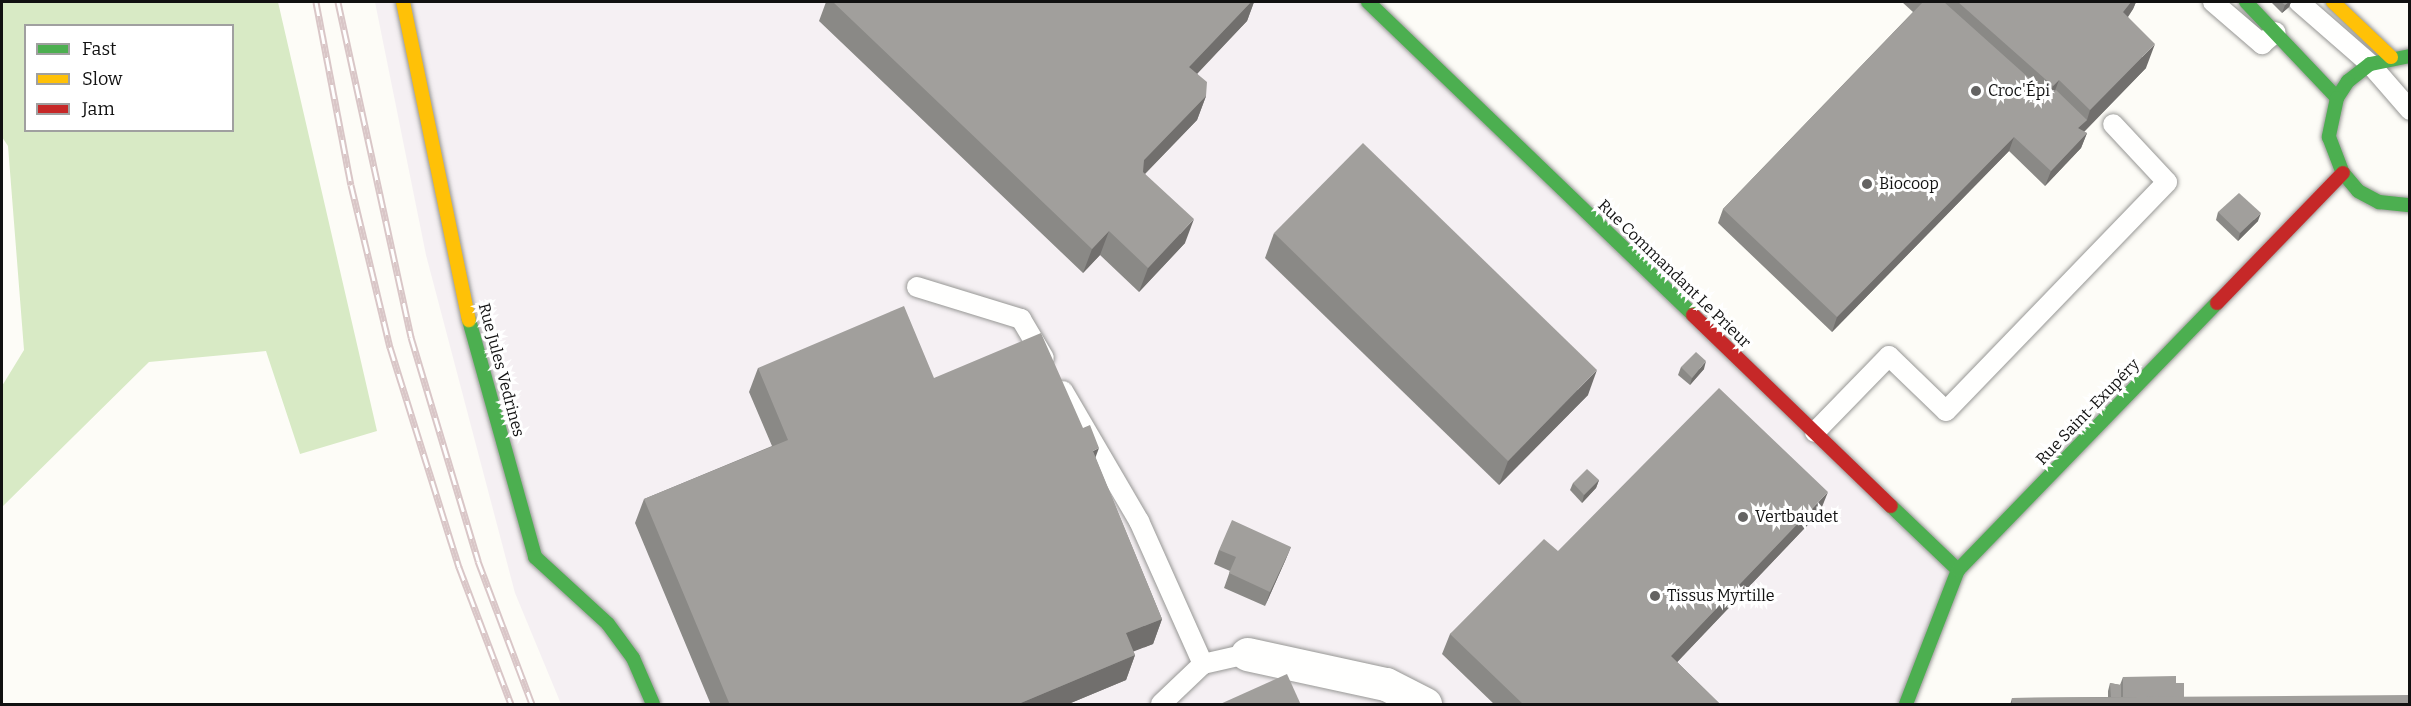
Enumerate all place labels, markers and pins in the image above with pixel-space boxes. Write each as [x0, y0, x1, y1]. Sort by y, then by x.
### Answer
place label: Croc'Épi [1988, 81, 2050, 101]
marker: Croc'Épi [1969, 84, 1983, 98]
place label: Biocoop [1879, 174, 1939, 194]
marker: Biocoop [1860, 177, 1874, 191]
place label: Vertbaudet [1755, 507, 1838, 527]
marker: Vertbaudet [1736, 510, 1750, 524]
place label: Tissus Myrtille [1667, 586, 1775, 606]
marker: Tissus Myrtille [1648, 589, 1662, 603]

